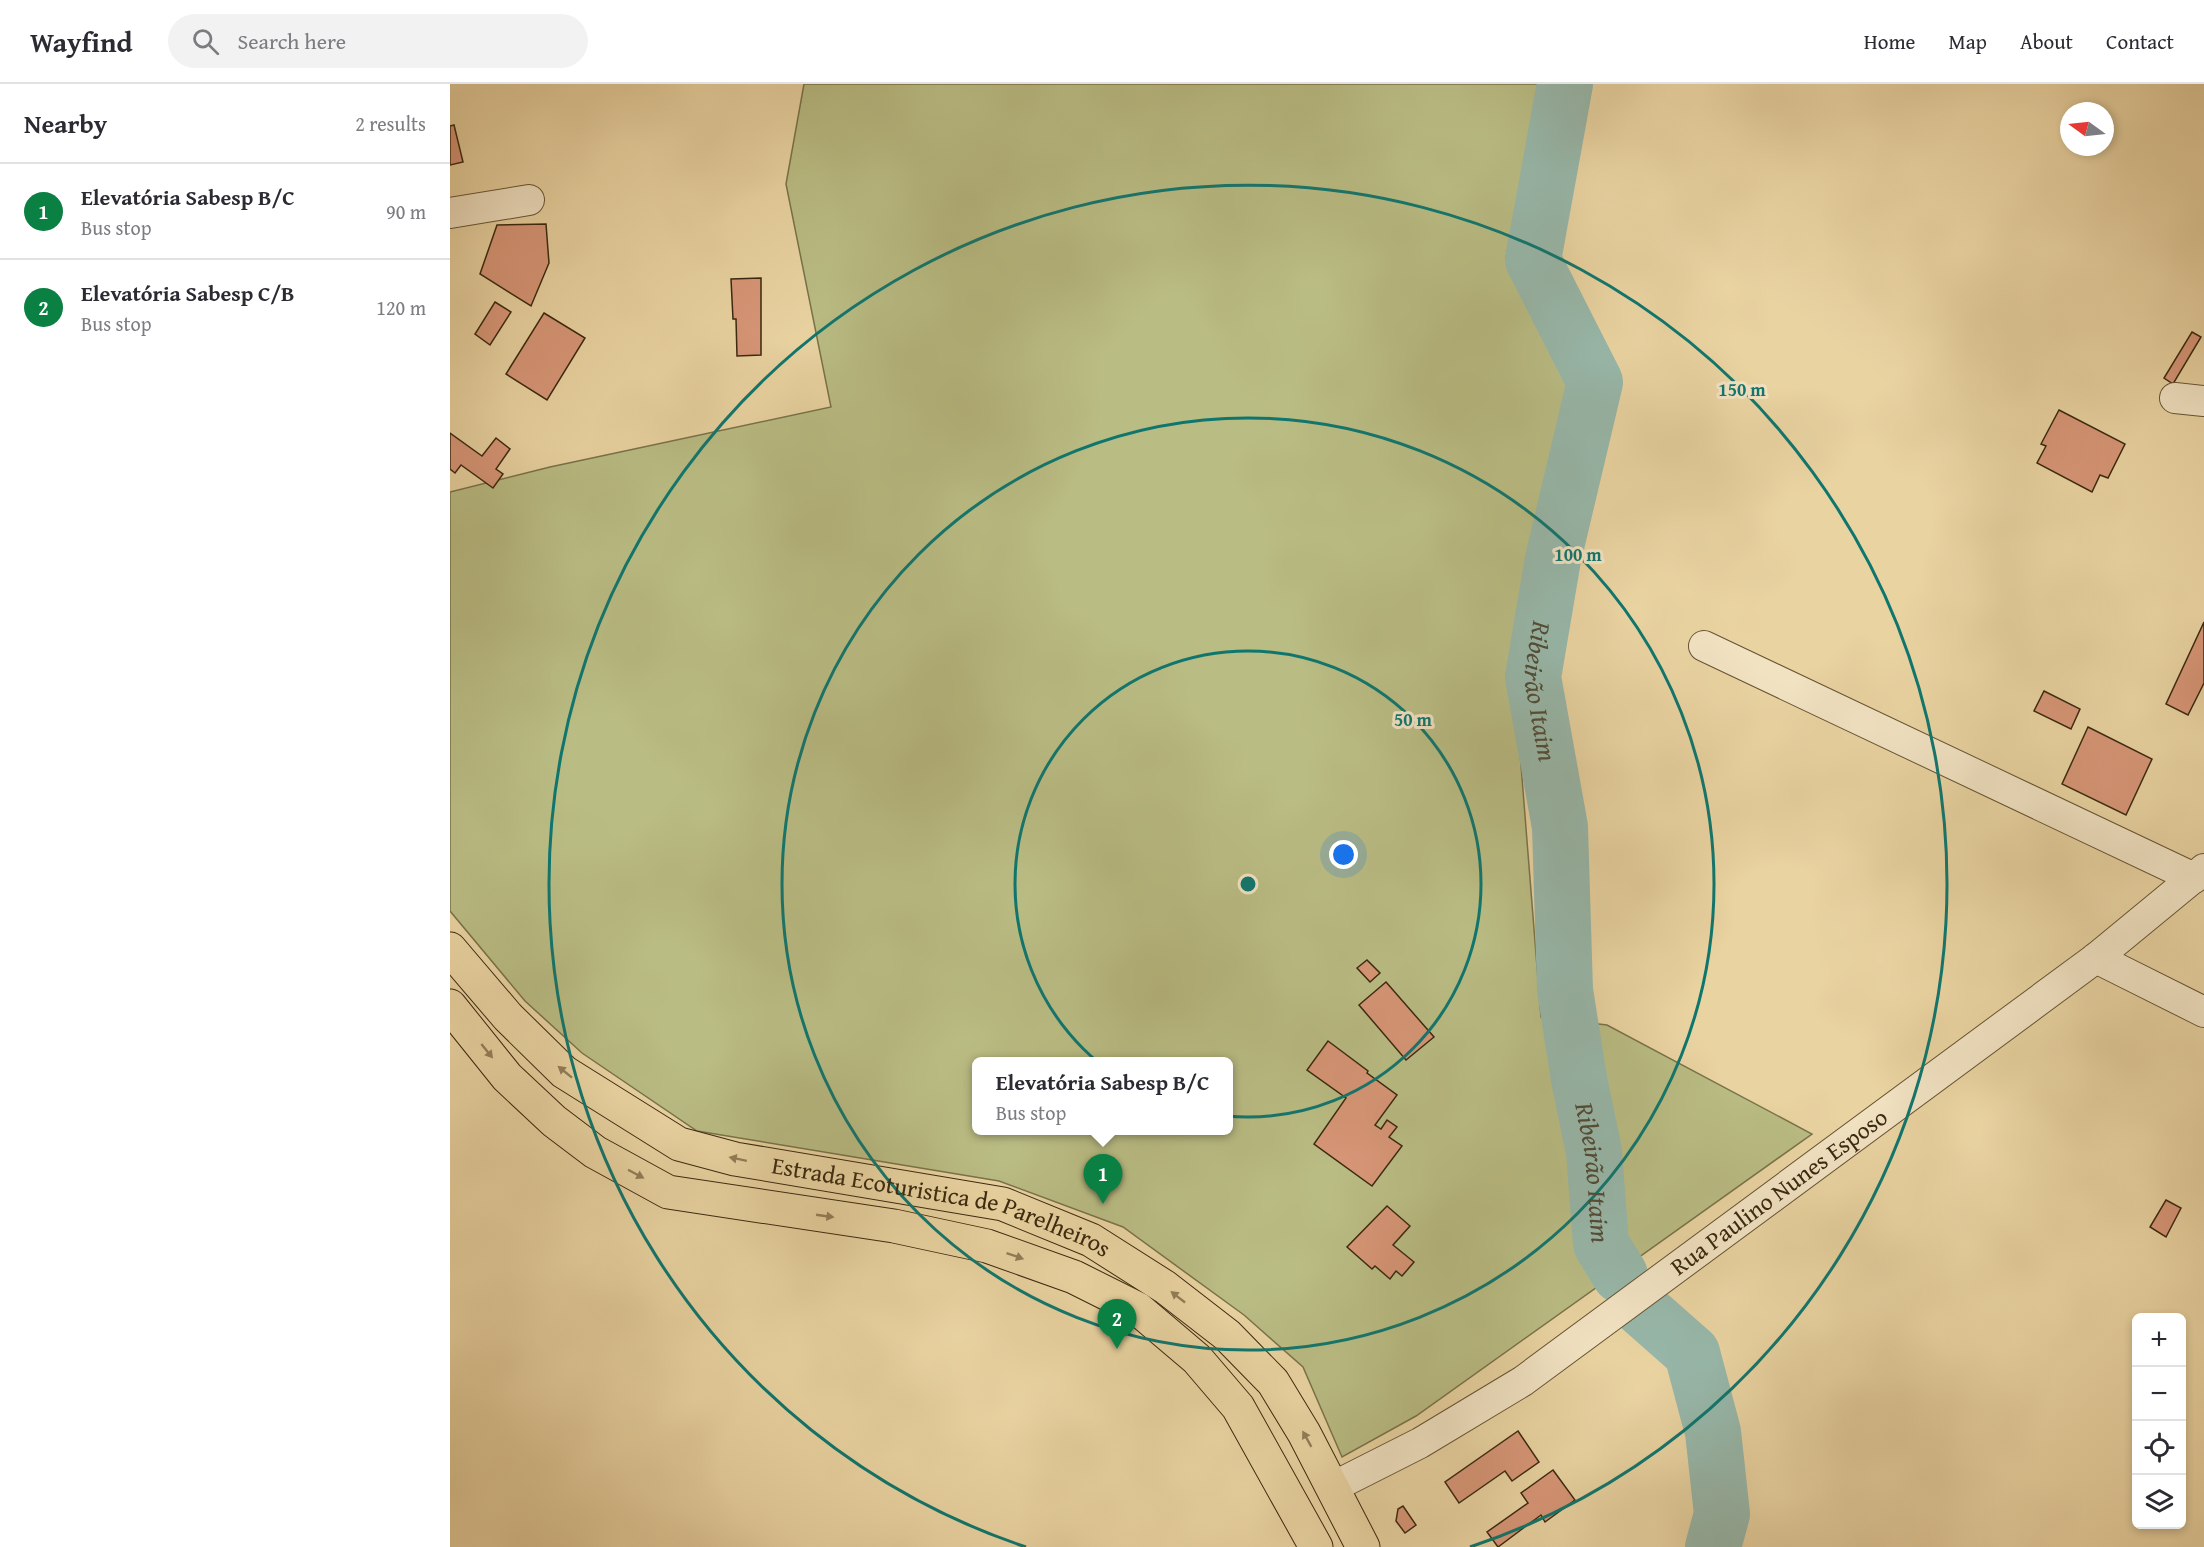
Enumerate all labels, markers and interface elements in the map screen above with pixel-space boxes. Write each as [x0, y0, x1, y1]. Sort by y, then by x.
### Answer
search box [168, 14, 588, 68]
text: Wayfind [30, 21, 132, 62]
icon: search [189, 25, 222, 58]
text: Search here [237, 25, 346, 57]
text: Home [1864, 26, 1915, 57]
text: Map [1948, 26, 1987, 57]
text: About [2020, 26, 2073, 57]
text: Contact [2106, 26, 2174, 57]
north arrow [2060, 102, 2114, 156]
text: Nearby [24, 104, 107, 143]
text: 2 results [355, 109, 426, 138]
text: Elevatória Sabesp B/C [81, 181, 295, 213]
text: 1 [38, 197, 49, 226]
text: 90 m [386, 197, 426, 226]
text: Bus stop [81, 213, 152, 242]
text: Elevatória Sabesp C/B [81, 277, 295, 309]
text: 2 [38, 293, 49, 322]
text: 120 m [376, 293, 426, 322]
text: Bus stop [81, 309, 152, 338]
text: 150 m [1718, 376, 1766, 403]
text: 100 m [1554, 541, 1602, 568]
water label: Ribeirão Itaim [1513, 617, 1568, 765]
text: 50 m [1394, 706, 1433, 733]
your location [1329, 840, 1358, 869]
centre of rings [1238, 874, 1258, 894]
one-way arrow [480, 1043, 493, 1059]
popup [972, 1057, 1233, 1135]
one-way arrow [557, 1066, 573, 1079]
text: Elevatória Sabesp B/C [996, 1066, 1209, 1098]
text: Bus stop [996, 1098, 1066, 1127]
water label: Ribeirão Itaim [1565, 1098, 1621, 1245]
street label: Rua Paulino Nunes Esposo [1663, 1100, 1895, 1283]
street label: Estrada Ecoturistica de Parelheiros [769, 1147, 1118, 1265]
one-way arrow [728, 1154, 747, 1163]
pin: 1 [1084, 1154, 1122, 1204]
one-way arrow [628, 1169, 645, 1179]
one-way arrow [815, 1211, 834, 1220]
one-way arrow [1006, 1252, 1024, 1262]
one-way arrow [1170, 1291, 1185, 1303]
pin: 2 [1098, 1300, 1136, 1349]
map controls [2132, 1313, 2186, 1529]
button: + [2132, 1313, 2186, 1367]
button: − [2132, 1367, 2186, 1421]
button: locate [2132, 1421, 2186, 1475]
one-way arrow [1302, 1431, 1312, 1448]
button: layers [2132, 1475, 2186, 1529]

